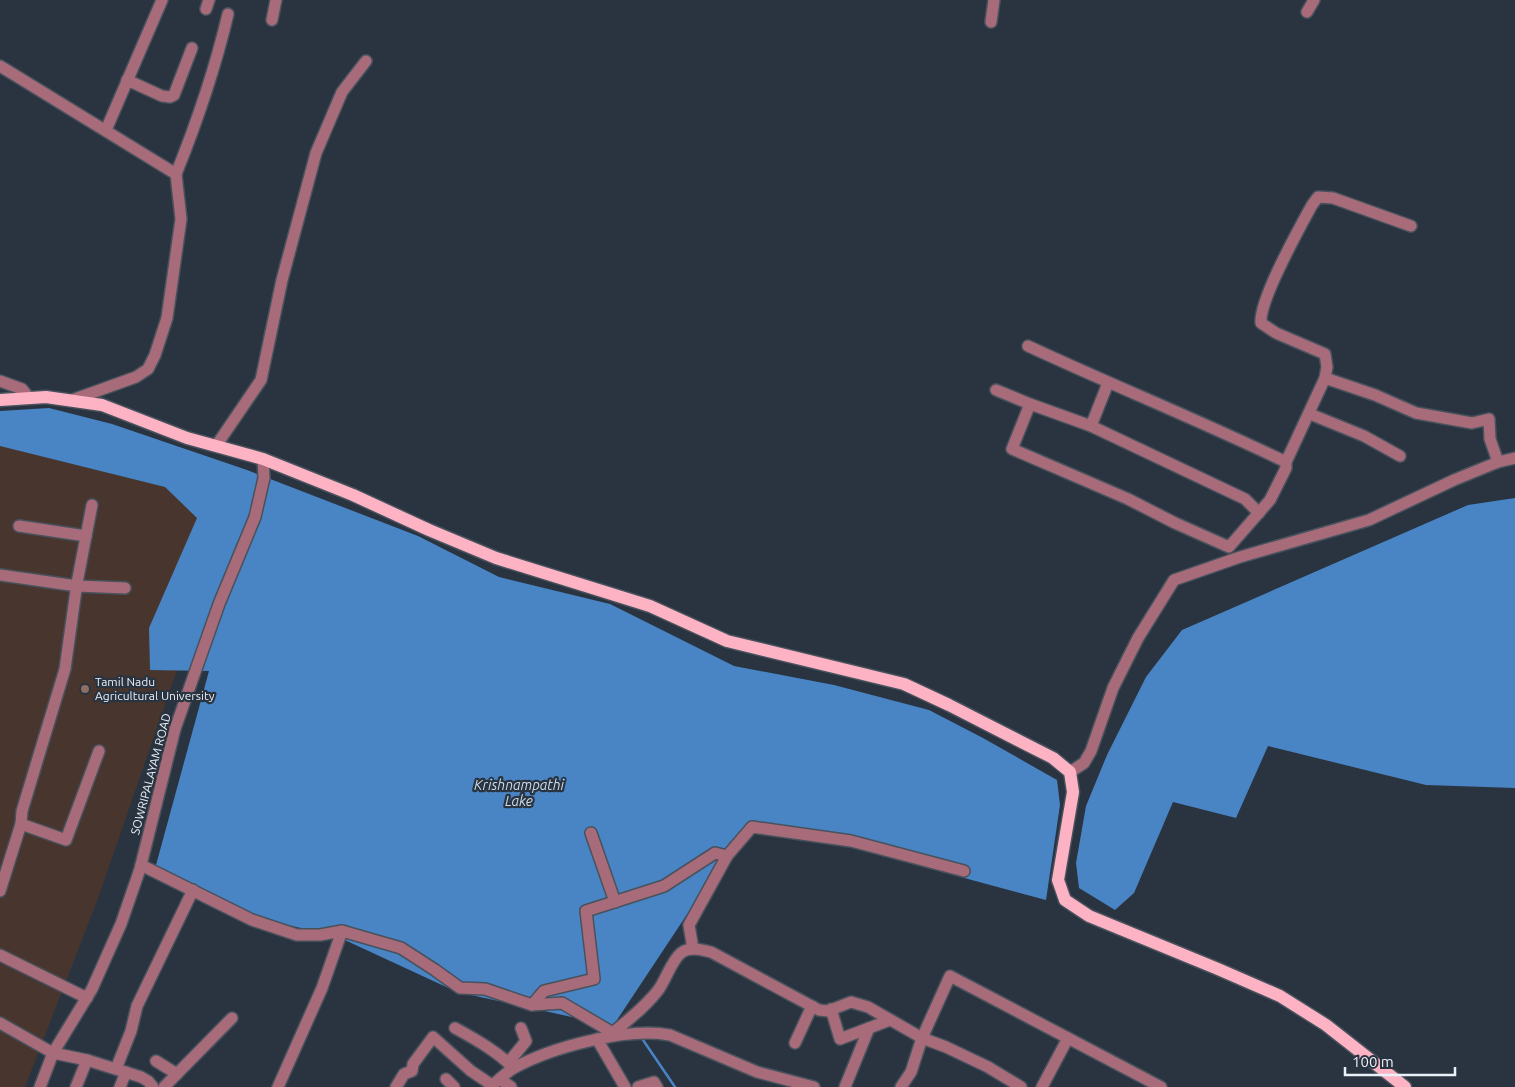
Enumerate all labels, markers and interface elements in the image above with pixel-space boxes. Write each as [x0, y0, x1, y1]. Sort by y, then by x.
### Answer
place label: Tamil Nadu Agricultural University [95, 675, 215, 702]
marker: Tamil Nadu Agricultural University [79, 683, 91, 695]
street label: SOWRIPALAYAM ROAD [128, 712, 173, 836]
water label: Krishnampathi Lake [474, 777, 564, 809]
scale bar [1345, 1044, 1455, 1076]
text: 100 m [1352, 1053, 1394, 1070]

